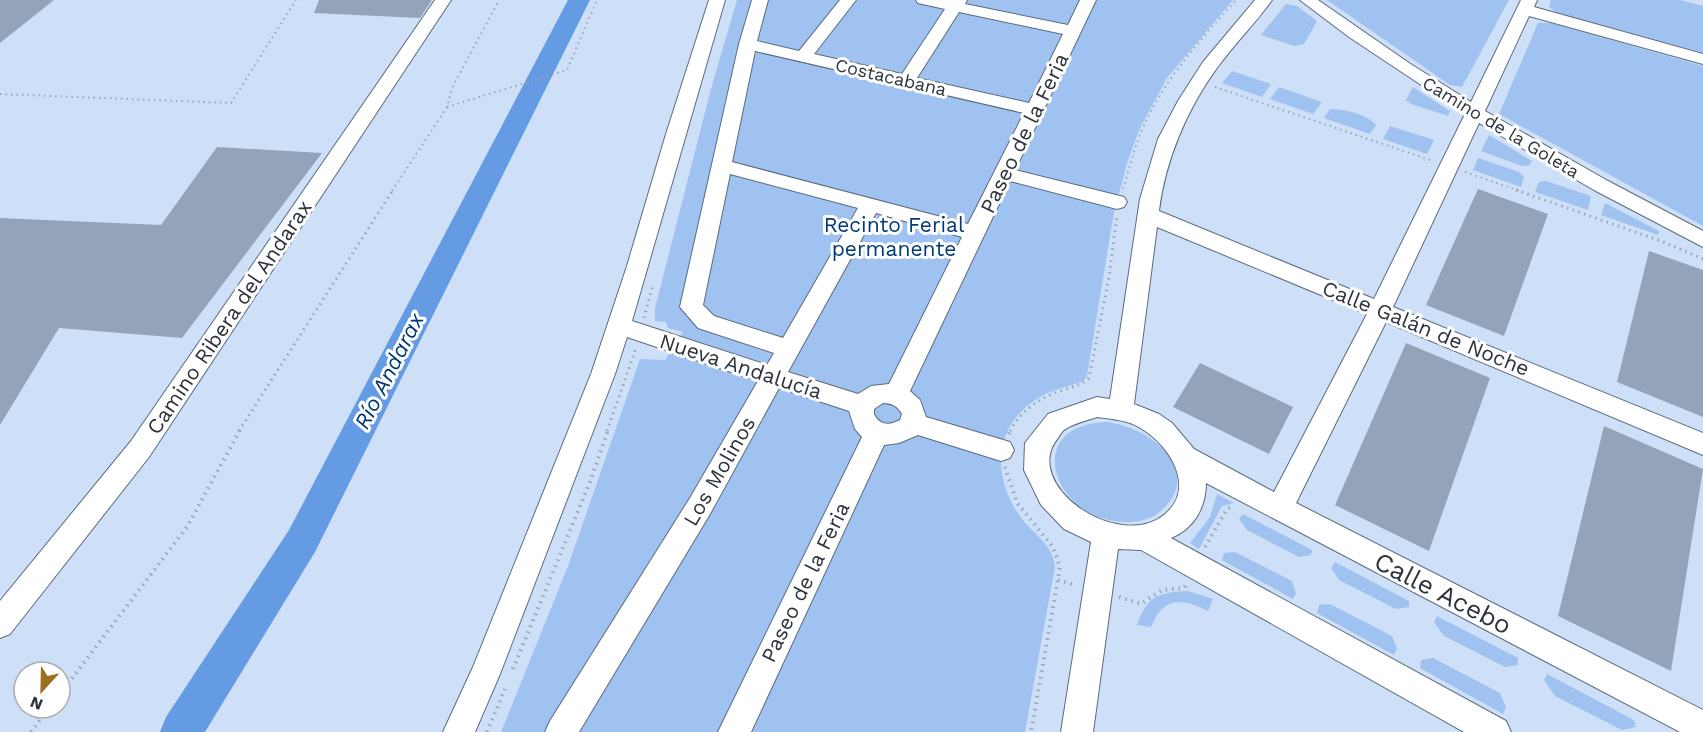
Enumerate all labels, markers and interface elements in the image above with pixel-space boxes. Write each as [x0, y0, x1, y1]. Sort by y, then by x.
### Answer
street label: Paseo de la Feria [974, 49, 1074, 217]
street label: Costacabana [833, 54, 949, 100]
street label: Camino de la Goleta [1419, 72, 1583, 182]
street label: Camino Ribera del Andarax [141, 195, 317, 439]
park label: Recinto Ferial permanente [824, 212, 965, 261]
street label: Calle Galán de Noche [1319, 275, 1533, 381]
water label: Río Andarax [349, 308, 429, 433]
street label: Nueva Andalucía [657, 328, 825, 404]
street label: Los Molinos [678, 412, 760, 530]
street label: Paseo de la Feria [755, 498, 855, 666]
street label: Calle Acebo [1370, 546, 1516, 640]
north arrow [12, 660, 72, 720]
text: N [28, 692, 46, 714]

